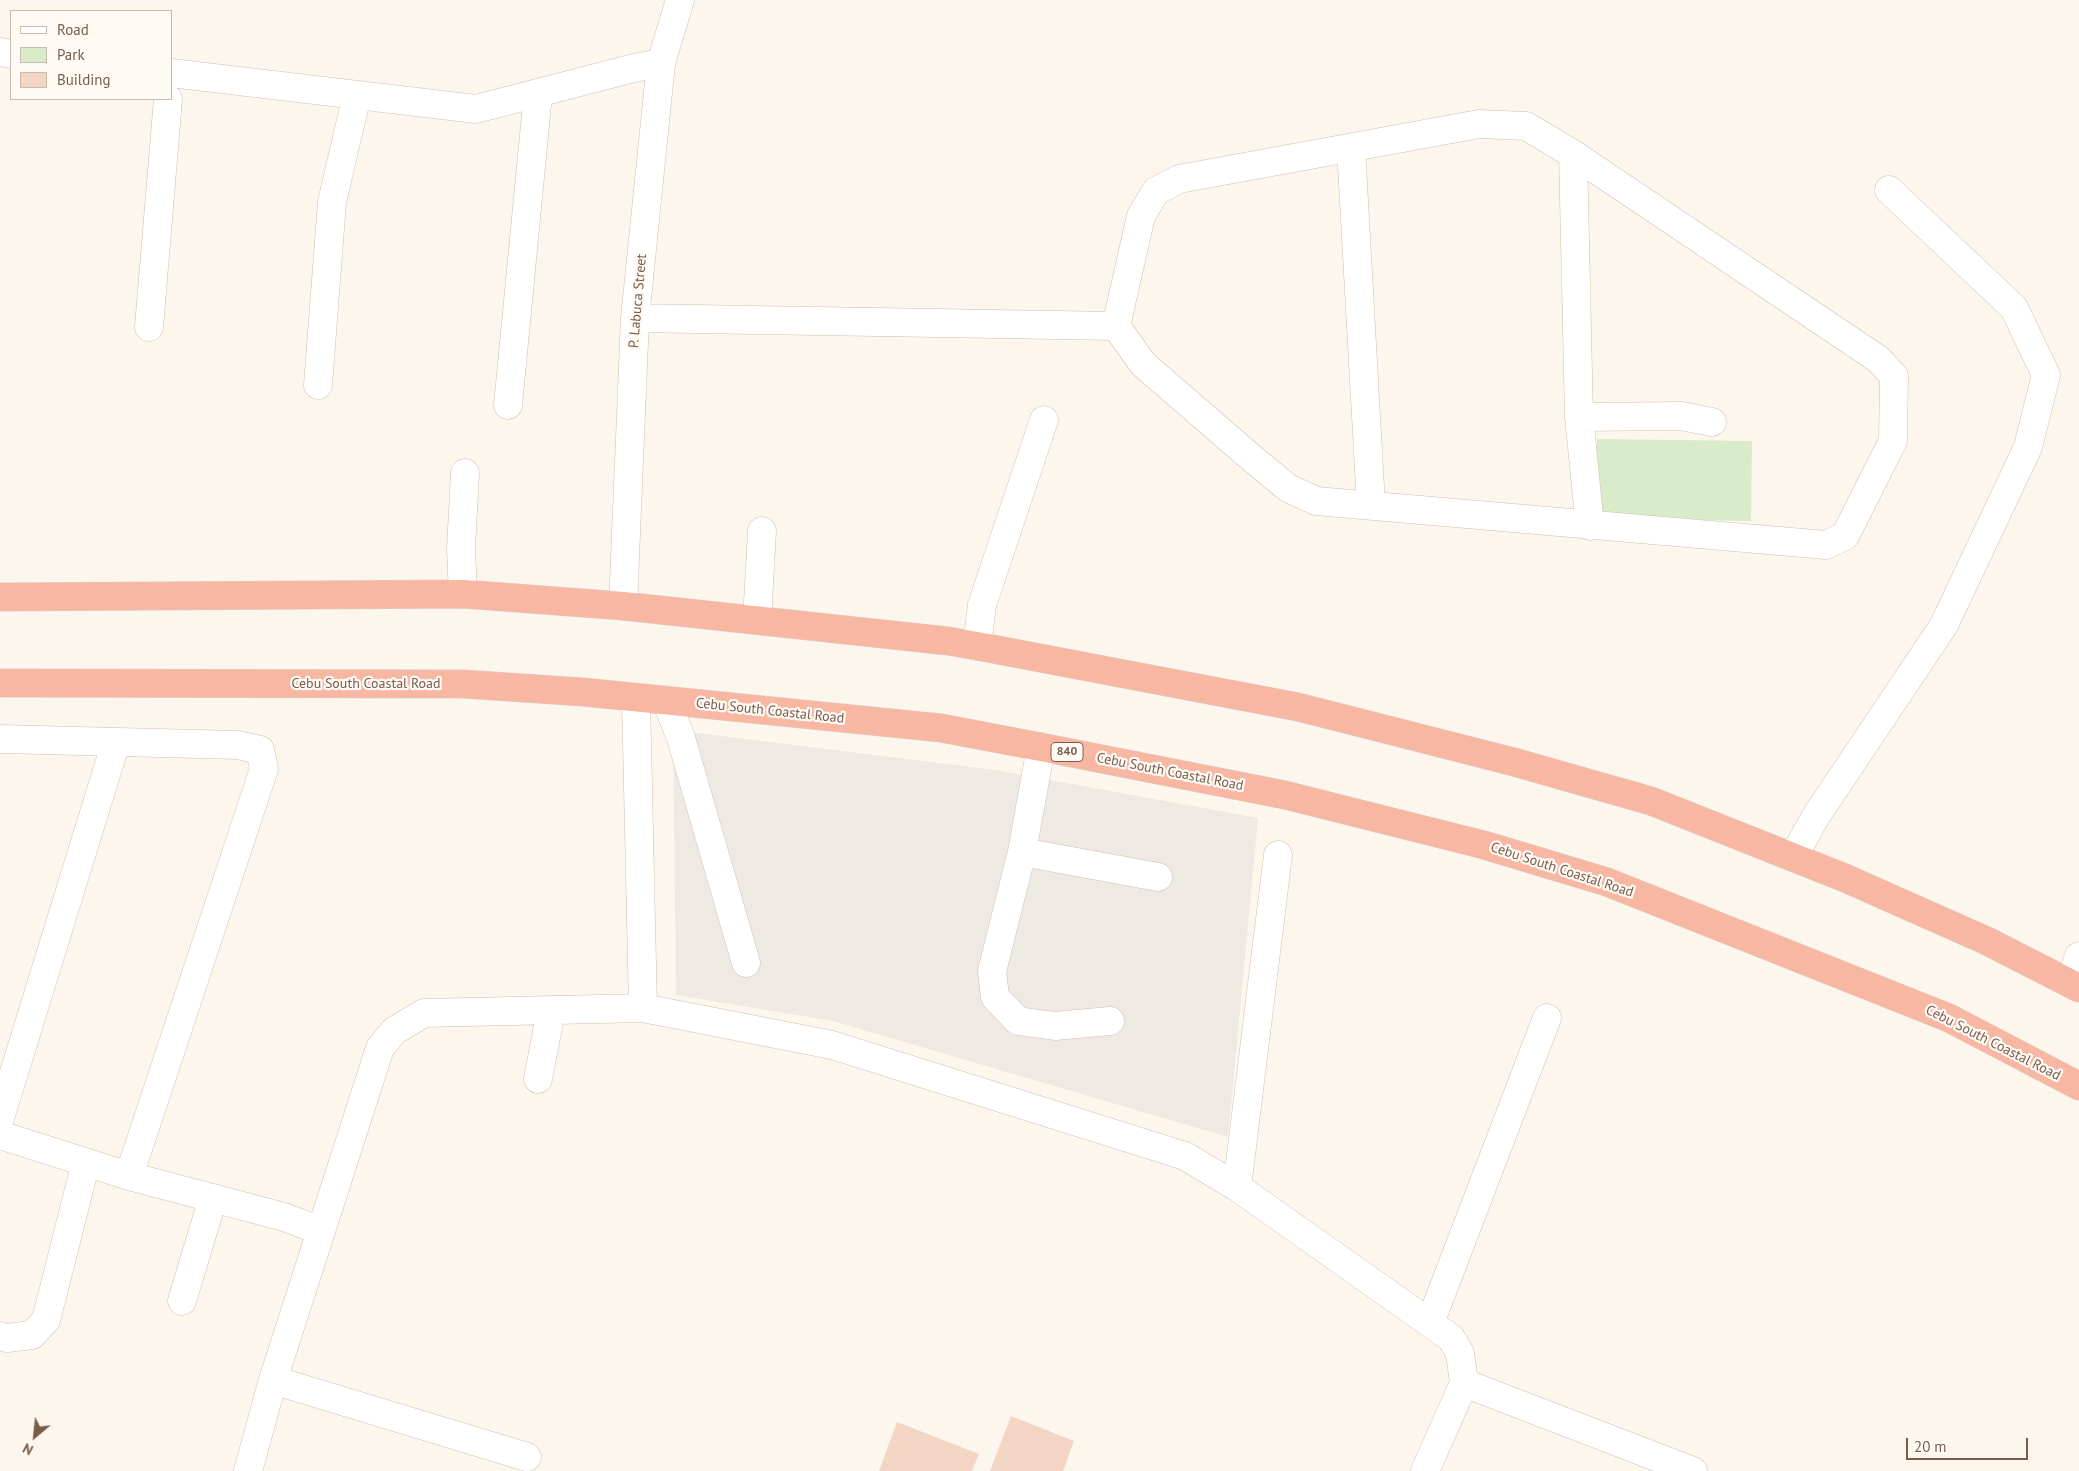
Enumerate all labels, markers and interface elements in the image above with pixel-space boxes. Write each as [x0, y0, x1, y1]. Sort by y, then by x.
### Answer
legend [10, 10, 172, 100]
text: Road [57, 20, 89, 39]
text: Park [57, 45, 85, 64]
text: Building [57, 70, 111, 89]
street label: P. Labuca Street [626, 253, 650, 349]
street label: Cebu South Coastal Road [291, 676, 441, 692]
street label: Cebu South Coastal Road [695, 695, 845, 727]
road number: 840 [1051, 742, 1083, 762]
street label: Cebu South Coastal Road [1095, 750, 1245, 794]
street label: Cebu South Coastal Road [1489, 839, 1635, 901]
street label: Cebu South Coastal Road [1923, 1002, 2063, 1084]
north arrow [10, 1411, 60, 1461]
scale bar [1909, 1428, 2032, 1460]
text: 20 m [1914, 1437, 1947, 1456]
text: N [20, 1439, 36, 1459]

